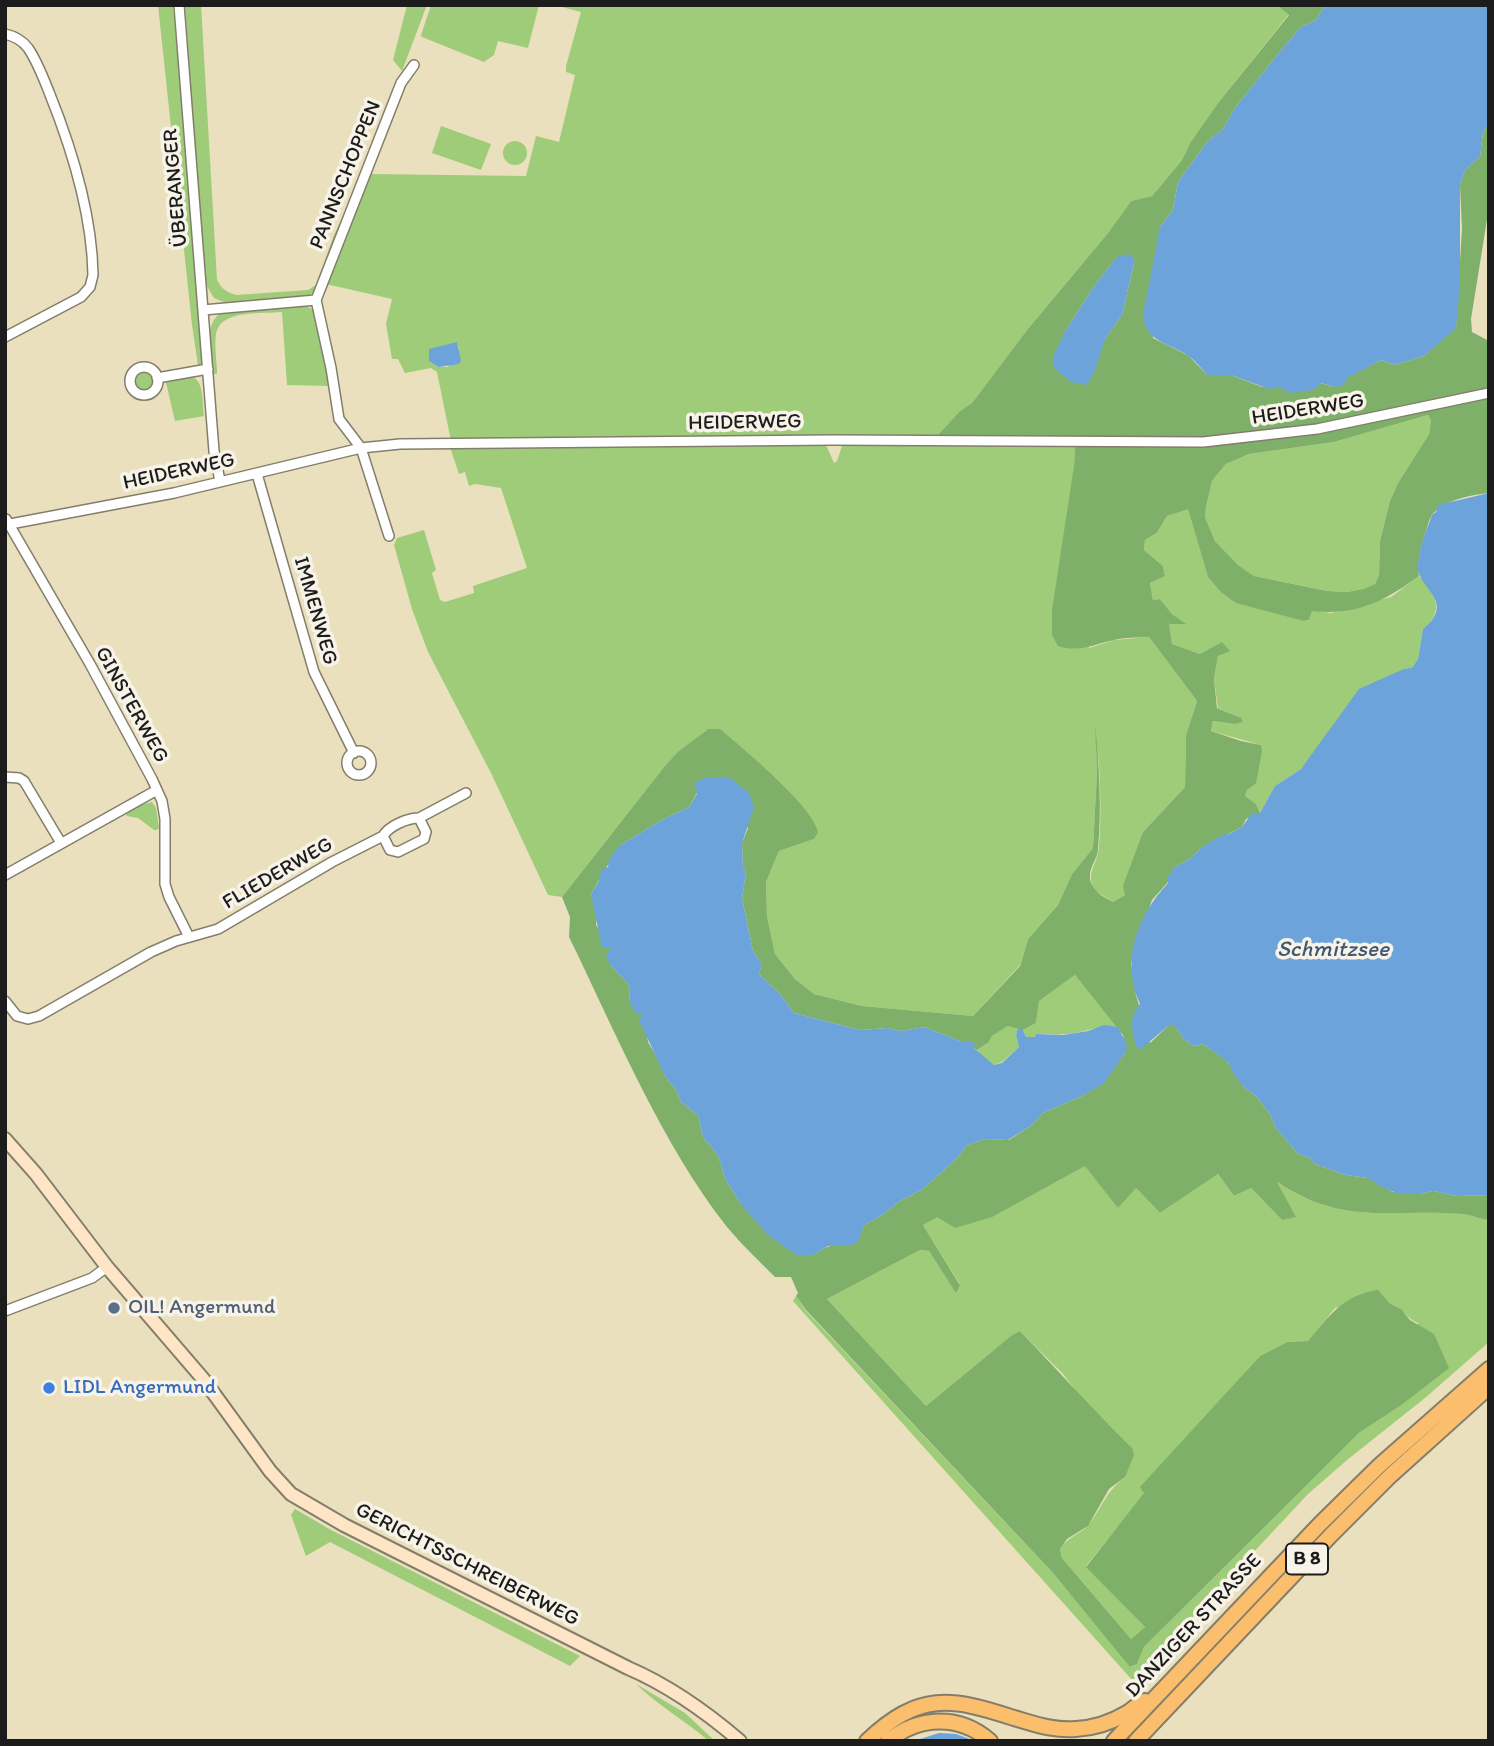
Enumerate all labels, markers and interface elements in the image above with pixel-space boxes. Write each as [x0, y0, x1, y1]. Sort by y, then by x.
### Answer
street label: PANNSCHOPPEN [305, 97, 387, 253]
street label: ÜBERANGER [158, 128, 194, 248]
street label: HEIDERWEG [1250, 389, 1366, 431]
street label: HEIDERWEG [688, 409, 802, 437]
street label: HEIDERWEG [121, 448, 237, 496]
street label: IMMENWEG [288, 554, 342, 668]
street label: GINSTERWEG [89, 643, 173, 767]
street label: FLIEDERWEG [218, 832, 338, 916]
water label: Schmitzsee [1277, 936, 1389, 964]
place label: OIL! Angermund [128, 1295, 275, 1321]
marker: OIL! Angermund [106, 1300, 122, 1316]
place label: LIDL Angermund [63, 1375, 216, 1401]
marker: LIDL Angermund [41, 1380, 57, 1396]
street label: GERICHTSSCHREIBERWEG [351, 1498, 583, 1632]
road number: B 8 [1286, 1544, 1328, 1574]
street label: DANZIGER STRASSE [1121, 1549, 1267, 1703]

